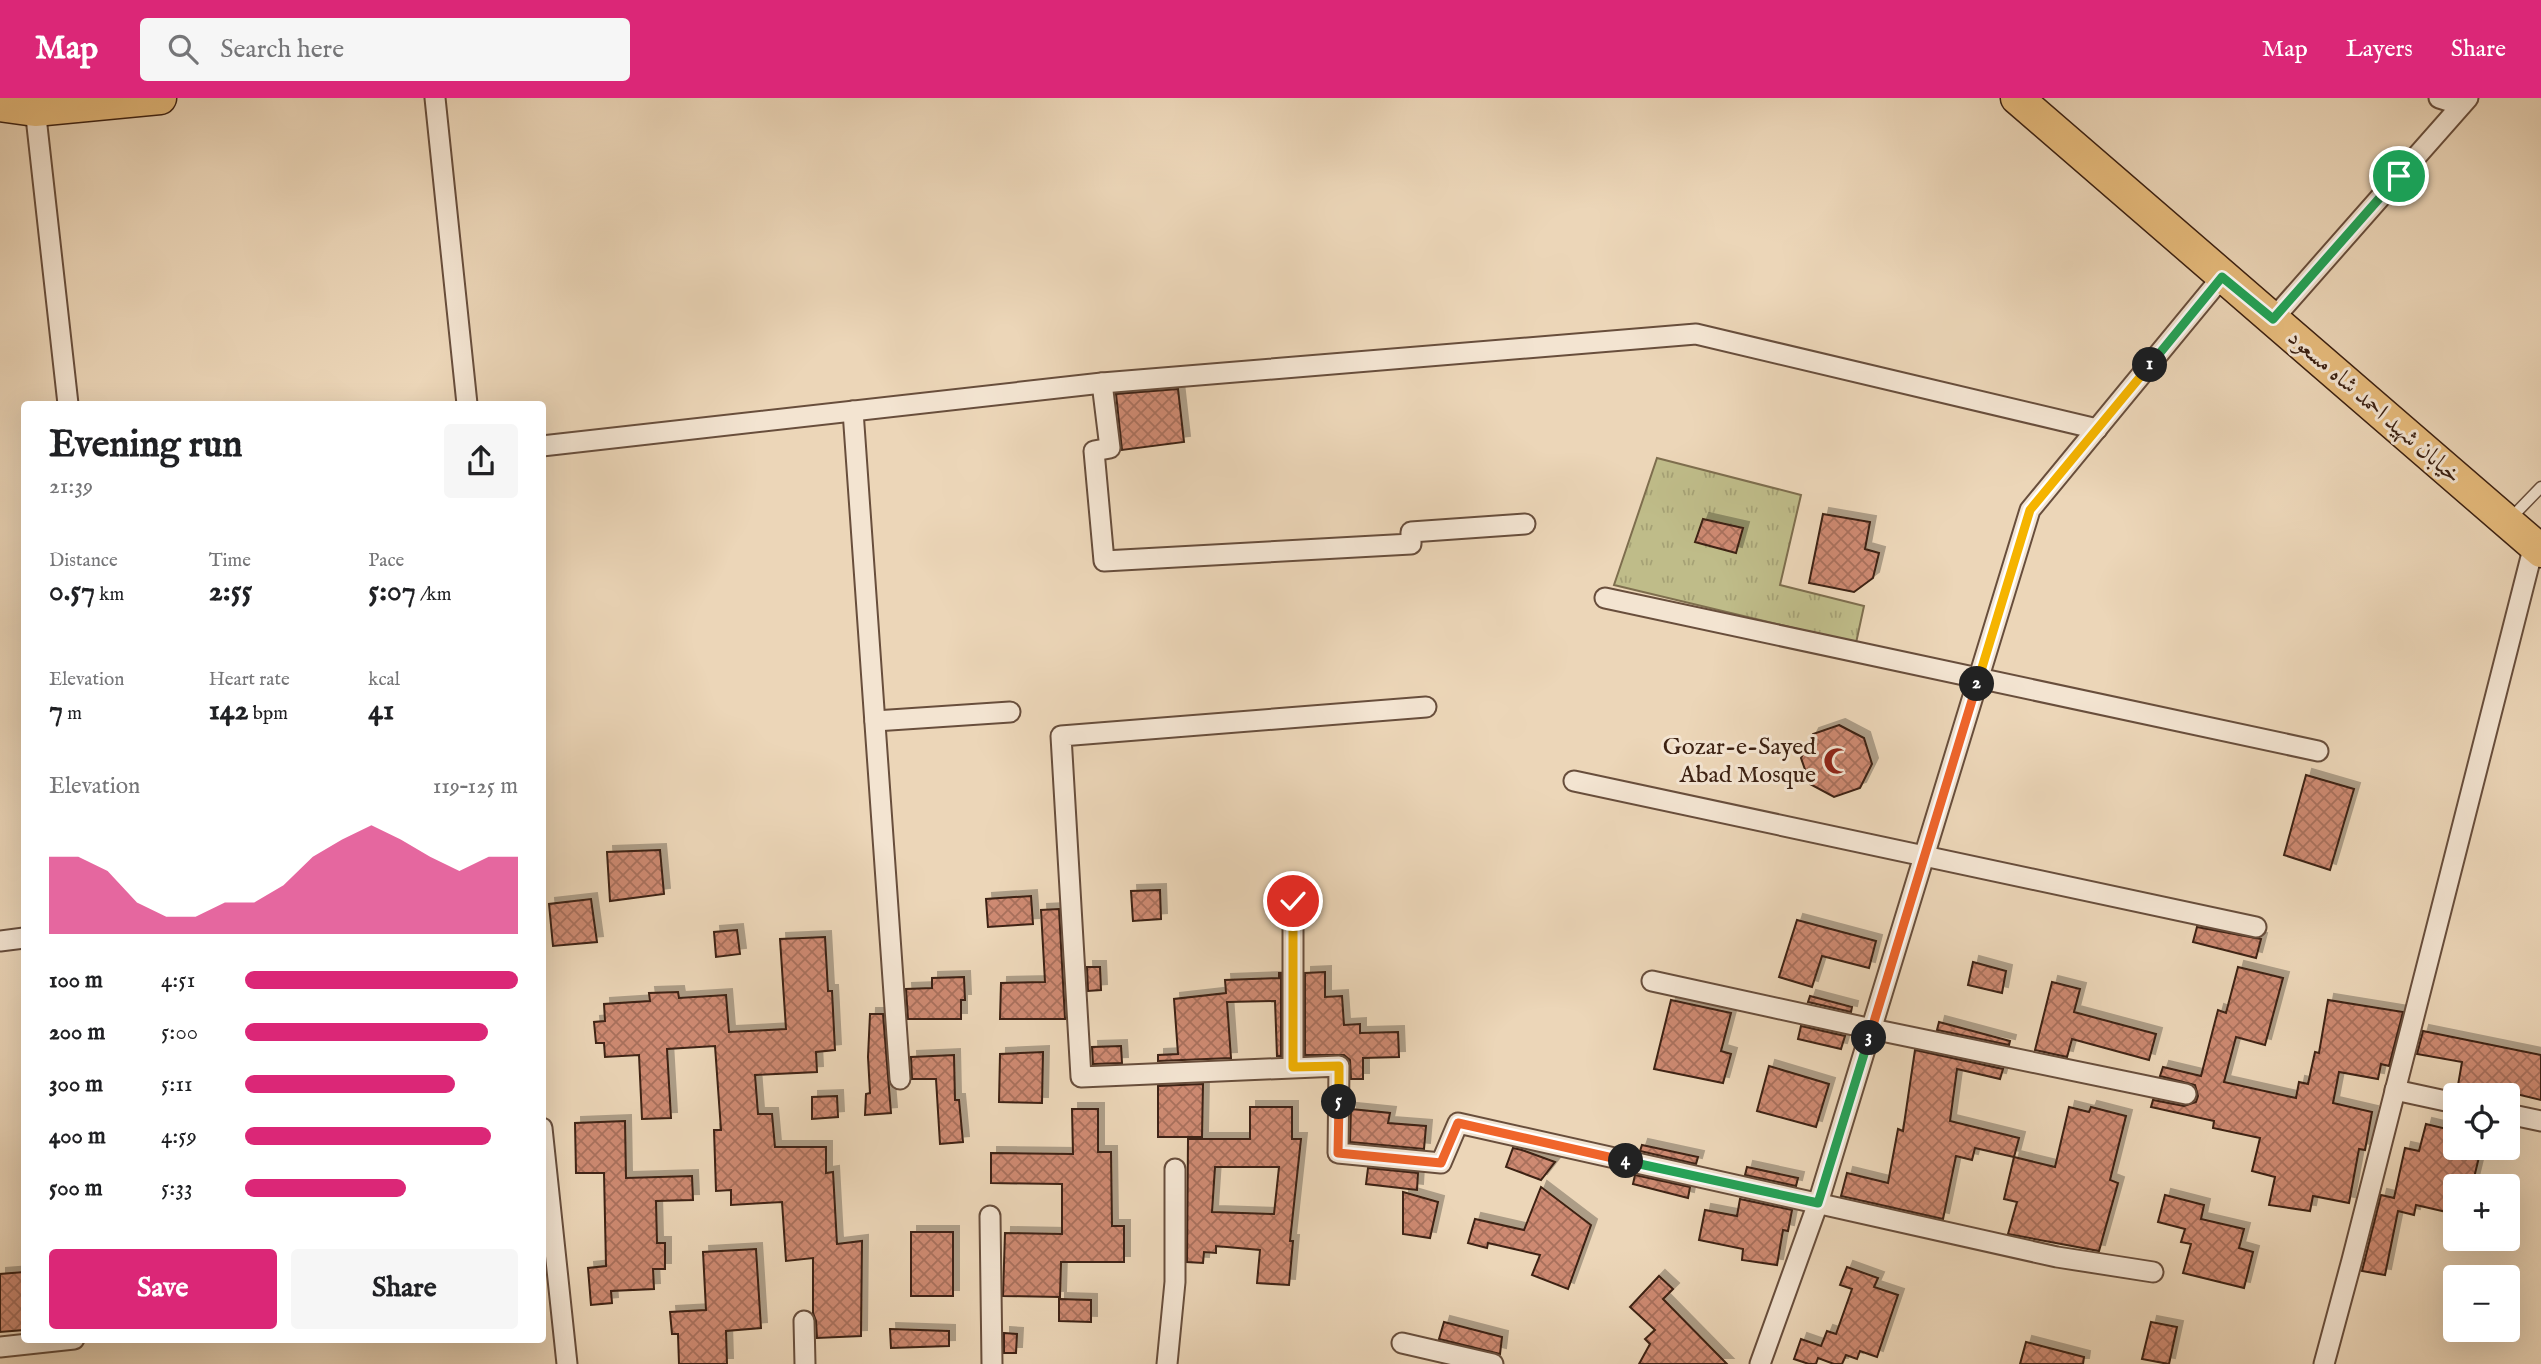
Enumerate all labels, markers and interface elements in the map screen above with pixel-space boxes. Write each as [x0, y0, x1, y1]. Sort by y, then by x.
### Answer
search box [140, 18, 630, 81]
text: Map [35, 28, 98, 70]
icon: search [164, 30, 202, 68]
text: Search here [220, 33, 344, 66]
text: Map [2262, 34, 2308, 65]
text: Layers [2346, 34, 2413, 65]
text: Share [2451, 34, 2506, 65]
pin [2369, 146, 2429, 206]
icon: arrive [2380, 157, 2418, 195]
street label: خیابان شهید احمد شاه مسعود [2280, 323, 2468, 491]
pin: 1 [2132, 348, 2168, 382]
text: 1 [2146, 352, 2153, 376]
text: Evening run [49, 422, 243, 470]
button: share [444, 424, 518, 498]
text: 21:39 [49, 472, 93, 501]
text: Distance [49, 549, 118, 573]
text: Time [209, 549, 251, 573]
text: Pace [368, 549, 404, 573]
text: 0.57 [49, 573, 95, 611]
text: 2:55 [209, 573, 252, 611]
text: 5:07 [368, 573, 416, 611]
text: km [95, 583, 124, 607]
text: /km [416, 583, 451, 607]
pin: 2 [1960, 666, 1994, 702]
text: Elevation [49, 668, 124, 692]
text: Heart rate [209, 668, 290, 692]
text: kcal [368, 668, 400, 692]
text: 2 [1972, 671, 1981, 695]
text: 7 [49, 692, 63, 730]
text: 142 [209, 692, 249, 730]
text: 41 [368, 692, 394, 730]
text: m [63, 702, 82, 726]
text: bpm [249, 702, 288, 726]
place label: Gozar-e-Sayed Abad Mosque [1663, 732, 1816, 791]
mosque icon: Gozar-e-Sayed Abad Mosque [1822, 746, 1852, 776]
text: Elevation [49, 772, 140, 801]
text: 119–125 m [433, 772, 518, 801]
pin [1263, 871, 1323, 931]
icon: check [1274, 882, 1312, 920]
text: 100 m [49, 966, 103, 995]
text: 4:51 [161, 966, 195, 995]
text: 200 m [49, 1018, 105, 1047]
text: 5:00 [161, 1018, 198, 1047]
pin: 3 [1852, 1020, 1886, 1056]
text: 3 [1865, 1025, 1872, 1049]
text: 300 m [49, 1070, 103, 1099]
text: 5:11 [161, 1070, 193, 1099]
map controls [2443, 1083, 2520, 1342]
button: locate [2443, 1083, 2520, 1160]
pin: 5 [1322, 1084, 1356, 1119]
text: 5 [1335, 1089, 1342, 1113]
text: 400 m [49, 1122, 106, 1151]
text: 4:59 [161, 1122, 197, 1151]
pin: 4 [1608, 1144, 1644, 1178]
text: 4 [1621, 1148, 1630, 1172]
text: 500 m [49, 1174, 103, 1203]
text: 5:33 [161, 1174, 193, 1203]
button: + [2443, 1174, 2520, 1251]
button: Save [49, 1249, 277, 1329]
button: Share [291, 1249, 518, 1329]
button: − [2443, 1265, 2520, 1342]

